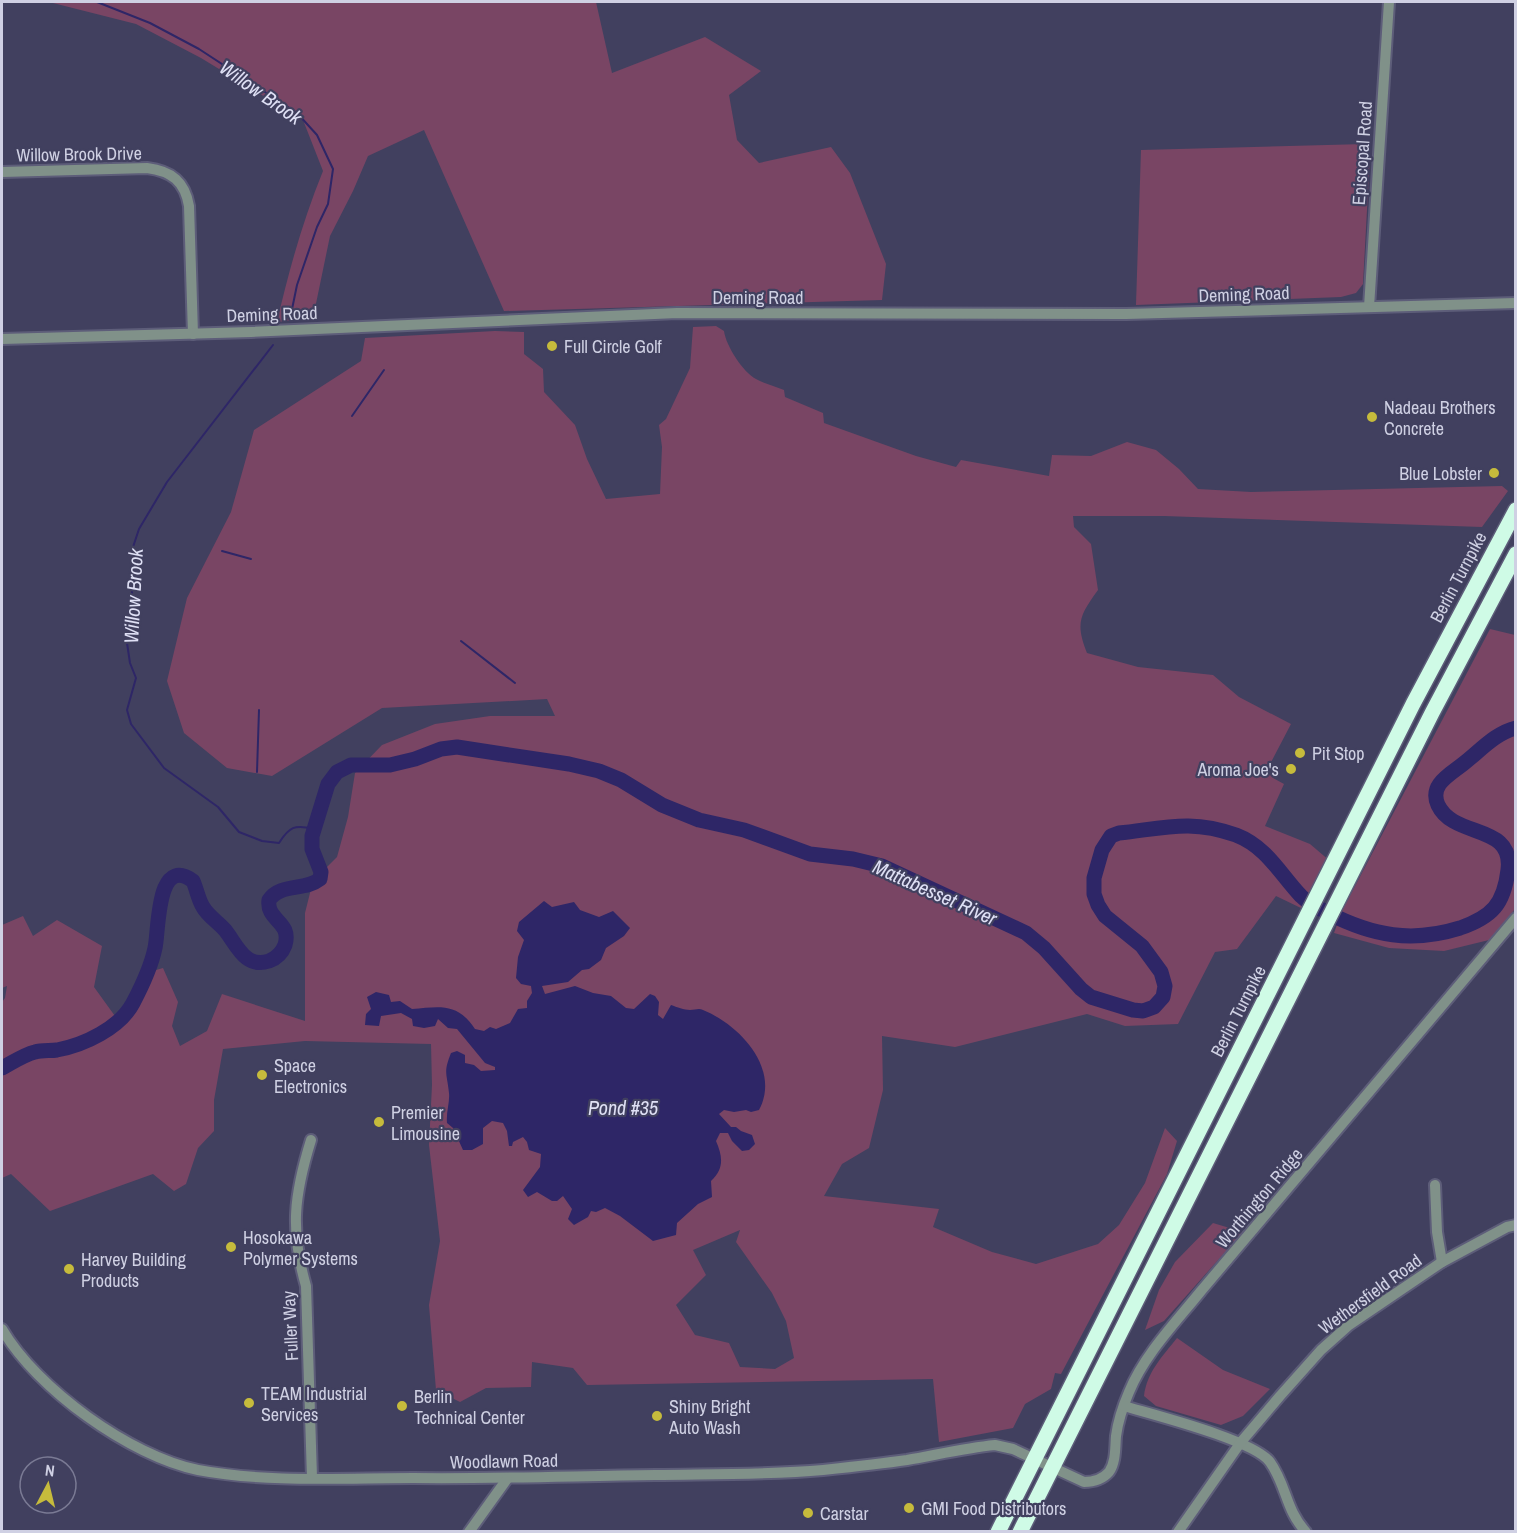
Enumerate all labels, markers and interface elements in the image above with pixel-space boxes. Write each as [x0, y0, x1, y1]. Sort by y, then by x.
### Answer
water label: Willow Brook [214, 54, 308, 131]
street label: Episcopal Road [1346, 100, 1378, 206]
street label: Willow Brook Drive [16, 140, 142, 168]
street label: Deming Road [1198, 280, 1290, 308]
street label: Deming Road [712, 285, 804, 310]
street label: Deming Road [226, 300, 318, 328]
place label: Full Circle Golf [564, 334, 662, 359]
marker: Full Circle Golf [545, 339, 559, 353]
place label: Nadeau Brothers Concrete [1384, 395, 1496, 441]
marker: Nadeau Brothers Concrete [1365, 410, 1379, 424]
place label: Blue Lobster [1399, 461, 1482, 486]
marker: Blue Lobster [1487, 466, 1501, 480]
street label: Berlin Turnpike [1424, 527, 1492, 627]
water label: Willow Brook [117, 547, 149, 644]
place label: Pit Stop [1312, 741, 1365, 766]
marker: Pit Stop [1293, 746, 1307, 760]
place label: Aroma Joe's [1196, 757, 1279, 782]
marker: Aroma Joe's [1284, 762, 1298, 776]
water label: Mattabesset River [869, 853, 1002, 932]
street label: Berlin Turnpike [1204, 961, 1272, 1061]
place label: Space Electronics [274, 1053, 347, 1099]
marker: Space Electronics [255, 1068, 269, 1082]
water label: Pond #35 [588, 1094, 659, 1121]
place label: Premier Limousine [391, 1100, 460, 1146]
marker: Premier Limousine [372, 1115, 386, 1129]
street label: Worthington Ridge [1210, 1143, 1308, 1253]
place label: Hosokawa Polymer Systems [243, 1225, 358, 1271]
marker: Hosokawa Polymer Systems [224, 1240, 238, 1254]
place label: Harvey Building Products [81, 1247, 187, 1293]
street label: Wethersfield Road [1313, 1248, 1427, 1340]
marker: Harvey Building Products [62, 1262, 76, 1276]
street label: Fuller Way [276, 1290, 304, 1362]
place label: TEAM Industrial Services [261, 1381, 367, 1427]
place label: Berlin Technical Center [414, 1384, 525, 1430]
place label: Shiny Bright Auto Wash [668, 1394, 750, 1440]
marker: TEAM Industrial Services [242, 1396, 256, 1410]
marker: Berlin Technical Center [395, 1399, 409, 1413]
marker: Shiny Bright Auto Wash [650, 1409, 664, 1423]
street label: Woodlawn Road [450, 1448, 558, 1474]
north arrow [18, 1455, 78, 1515]
text: N [44, 1459, 56, 1482]
place label: GMI Food Distributors [921, 1496, 1066, 1521]
place label: Carstar [820, 1501, 868, 1526]
marker: GMI Food Distributors [902, 1501, 916, 1515]
marker: Carstar [801, 1506, 815, 1520]

